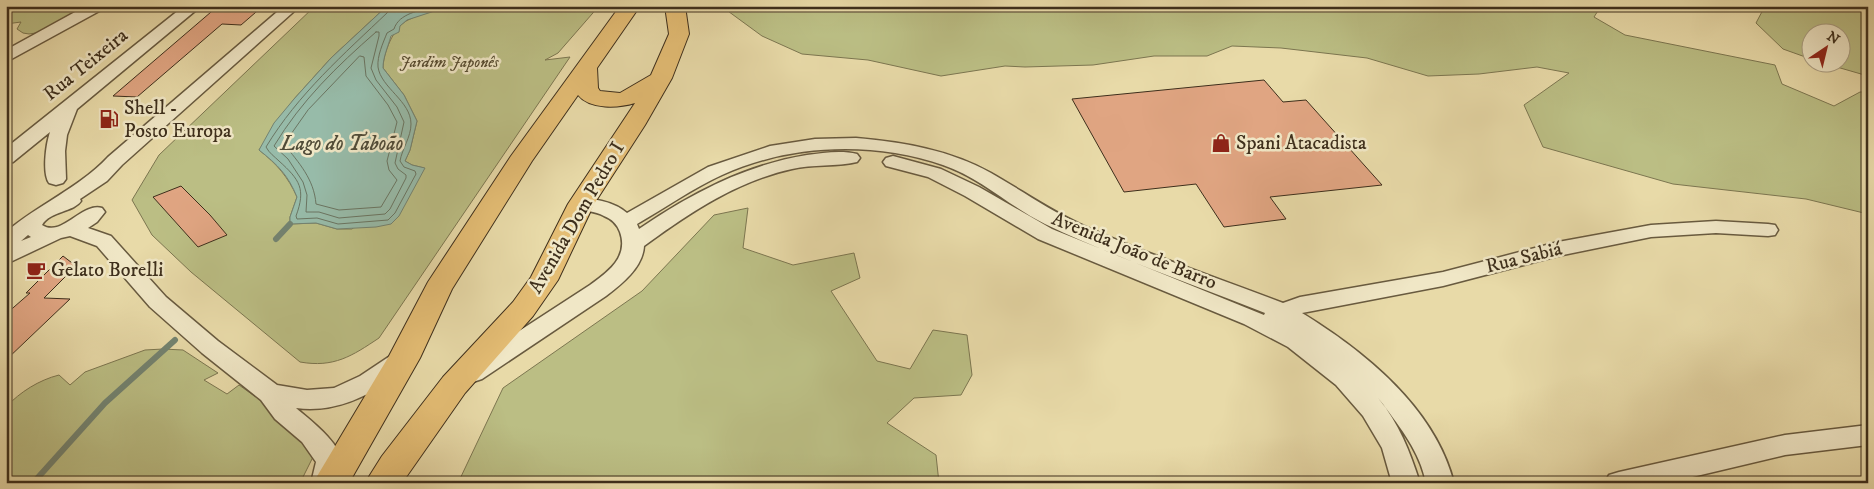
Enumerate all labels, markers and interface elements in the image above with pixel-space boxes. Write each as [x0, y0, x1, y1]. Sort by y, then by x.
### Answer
north arrow [1802, 22, 1852, 72]
street label: Rua Teixeira [39, 23, 134, 107]
text: N [1823, 27, 1843, 49]
park label: Jardim Japonês [399, 52, 500, 72]
place label: Shell - Posto Europa [124, 96, 232, 144]
fuel station icon: Shell - Posto Europa [98, 108, 120, 130]
water label: Lago do Taboão [280, 131, 404, 157]
place label: Spani Atacadista [1236, 131, 1367, 156]
shop icon: Spani Atacadista [1210, 132, 1232, 154]
street label: Avenida Dom Pedro I [523, 138, 631, 298]
street label: Avenida João de Barro [1048, 206, 1220, 296]
street label: Rua Sabiá [1483, 236, 1565, 280]
place label: Gelato Borelli [51, 258, 163, 283]
cafe icon: Gelato Borelli [25, 259, 47, 281]

